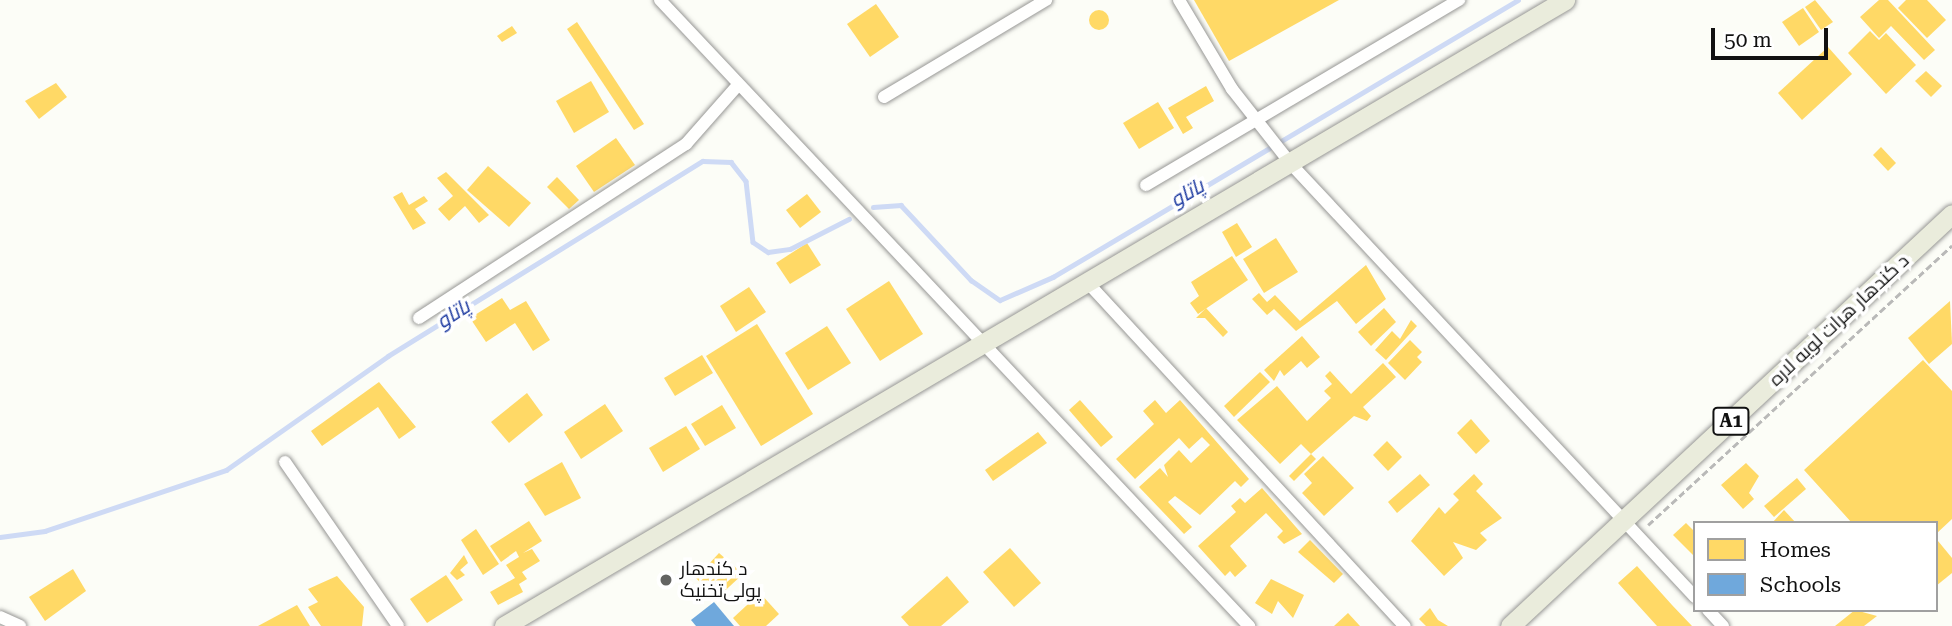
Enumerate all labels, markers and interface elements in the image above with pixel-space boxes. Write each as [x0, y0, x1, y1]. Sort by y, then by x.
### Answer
scale bar [1714, 14, 1831, 58]
text: 50 m [1724, 28, 1772, 52]
water label: پاتاو [1166, 173, 1208, 213]
street label: د کندهار هرات لویه لاره [1764, 249, 1914, 391]
water label: پاتاو [431, 294, 475, 334]
road number: A1 [1712, 407, 1750, 436]
legend [1693, 521, 1938, 612]
text: Homes [1760, 538, 1831, 562]
place label: د کندهار پولی‌تخنیک [680, 558, 761, 602]
marker: د کندهار پولی‌تخنیک [658, 572, 674, 588]
text: Schools [1760, 573, 1841, 597]

